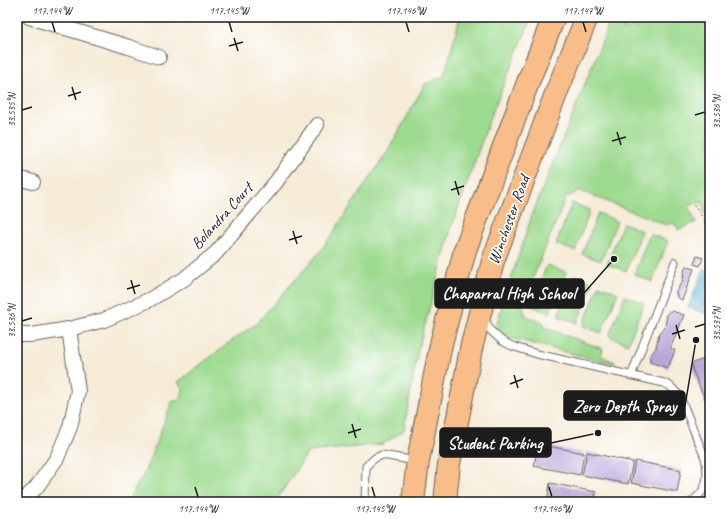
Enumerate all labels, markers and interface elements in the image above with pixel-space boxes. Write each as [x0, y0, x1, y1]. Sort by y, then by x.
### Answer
text: 117.144°W [32, 4, 73, 17]
text: 117.145°W [209, 4, 250, 17]
text: 117.146°W [386, 4, 427, 17]
text: 117.147°W [563, 4, 604, 17]
text: 33.535°N [5, 91, 18, 127]
text: 33.536°N [710, 93, 723, 129]
street label: Winchester Road [484, 171, 535, 267]
street label: Bolandra Court [187, 176, 259, 254]
callout: Chaparral High School [435, 279, 584, 308]
text: Chaparral High School [443, 283, 579, 304]
text: 33.536°N [5, 302, 18, 338]
text: 33.537°N [710, 305, 723, 341]
callout: Zero Depth Spray [564, 391, 685, 420]
text: Zero Depth Spray [573, 396, 679, 417]
callout: Student Parking [440, 428, 551, 457]
text: Student Parking [448, 433, 544, 454]
text: 117.144°W [178, 502, 219, 515]
text: 117.145°W [355, 502, 396, 515]
text: 117.146°W [532, 502, 573, 515]

